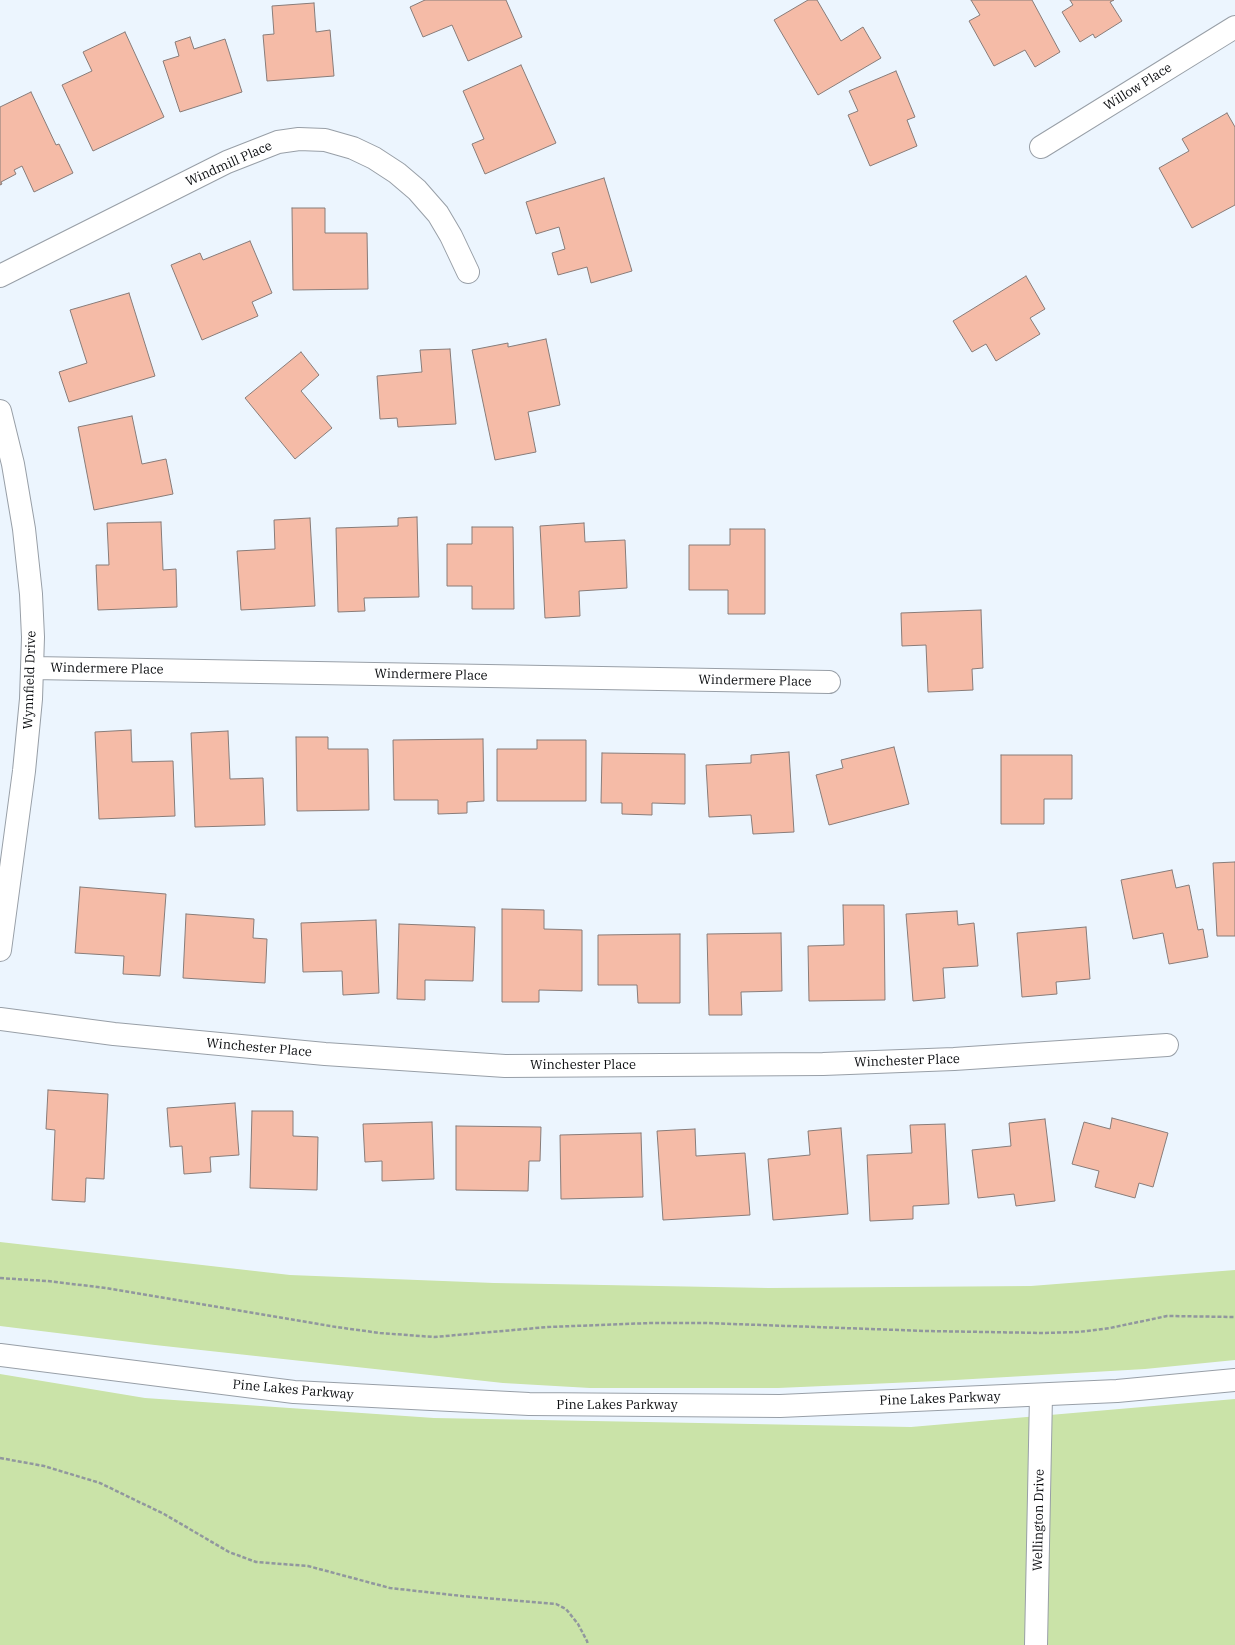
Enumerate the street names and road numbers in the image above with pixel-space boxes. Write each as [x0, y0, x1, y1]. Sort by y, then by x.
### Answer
street label: Willow Place [1101, 60, 1175, 114]
street label: Windmill Place [184, 138, 274, 190]
street label: Wynnfield Drive [20, 630, 40, 730]
street label: Windermere Place [50, 660, 164, 678]
street label: Windermere Place [374, 666, 488, 684]
street label: Windermere Place [698, 672, 812, 690]
street label: Winchester Place [206, 1036, 312, 1060]
street label: Winchester Place [854, 1051, 960, 1071]
street label: Winchester Place [530, 1057, 636, 1073]
street label: Pine Lakes Parkway [232, 1377, 354, 1403]
street label: Pine Lakes Parkway [879, 1389, 1001, 1409]
street label: Pine Lakes Parkway [556, 1397, 678, 1413]
street label: Wellington Drive [1030, 1469, 1048, 1571]

